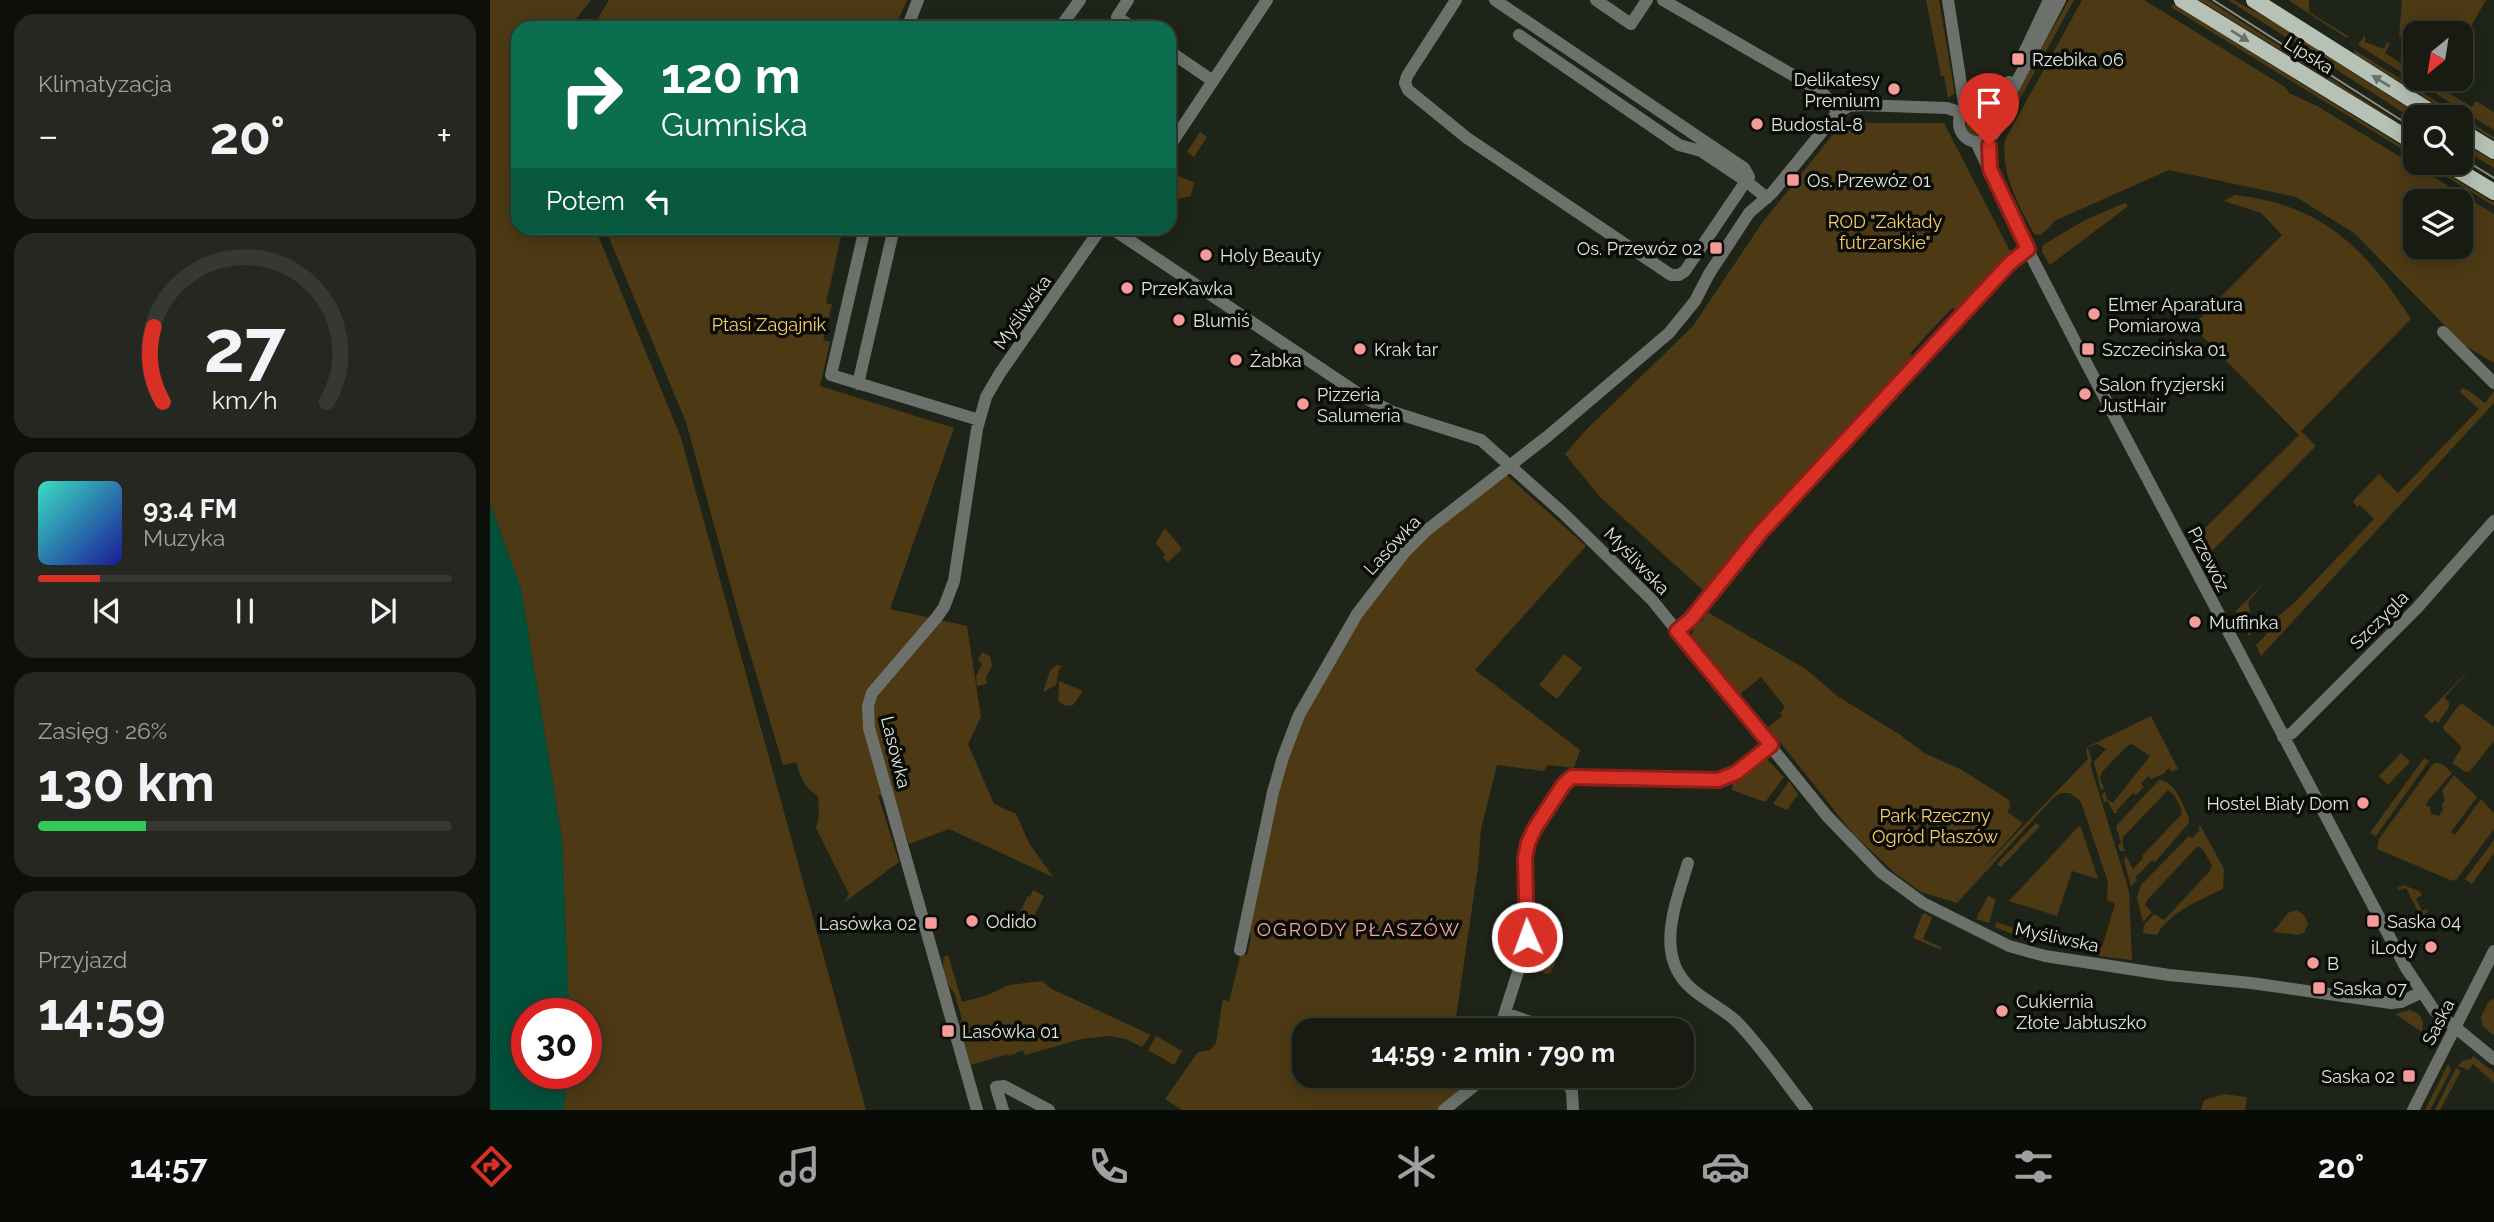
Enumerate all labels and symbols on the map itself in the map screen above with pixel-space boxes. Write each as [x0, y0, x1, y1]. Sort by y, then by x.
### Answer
north arrow [2403, 21, 2473, 91]
one-way arrow [2231, 29, 2250, 42]
street label: Lipska [2281, 32, 2337, 78]
place label: Rzebika 06 [2032, 49, 2124, 70]
marker: Rzebika 06 [2010, 51, 2026, 67]
place label: Delikatesy Premium [1794, 69, 1880, 111]
pin [1959, 73, 2019, 145]
one-way arrow [2372, 75, 2391, 88]
marker: Delikatesy Premium [1886, 81, 1902, 97]
place label: Budostal-8 [1771, 114, 1863, 135]
marker: Budostal-8 [1749, 116, 1765, 132]
place label: Os. Przewóz 01 [1807, 170, 1931, 191]
marker: Os. Przewóz 01 [1785, 172, 1801, 188]
park label: ROD "Zakłady futrzarskie" [1828, 211, 1942, 253]
place label: Os. Przewóz 02 [1577, 238, 1702, 259]
marker: Os. Przewóz 02 [1708, 240, 1724, 256]
place label: Holy Beauty [1220, 245, 1321, 266]
marker: Holy Beauty [1198, 247, 1214, 263]
street label: Myśliwska [989, 271, 1055, 353]
place label: PrzeKawka [1141, 278, 1233, 299]
marker: PrzeKawka [1119, 280, 1135, 296]
place label: Elmer Aparatura Pomiarowa [2108, 294, 2243, 336]
marker: Elmer Aparatura Pomiarowa [2086, 306, 2102, 322]
place label: Blumiś [1193, 310, 1250, 331]
marker: Blumiś [1171, 312, 1187, 328]
park label: Ptasi Zagajnik [712, 314, 827, 335]
place label: Krak tar [1374, 339, 1439, 360]
place label: Szczecińska 01 [2102, 339, 2227, 360]
marker: Krak tar [1352, 341, 1368, 357]
marker: Szczecińska 01 [2080, 341, 2096, 357]
place label: Żabka [1250, 350, 1302, 371]
marker: Żabka [1228, 352, 1244, 368]
place label: Salon fryzjerski JustHair [2099, 374, 2224, 416]
place label: Pizzeria Salumeria [1317, 384, 1400, 426]
marker: Salon fryzjerski JustHair [2077, 386, 2093, 402]
marker: Pizzeria Salumeria [1295, 396, 1311, 412]
street label: Lasówka [1359, 511, 1425, 579]
street label: Myśliwska [1600, 523, 1674, 599]
street label: Przewóz [2184, 523, 2234, 595]
street label: Szczygla [2346, 587, 2412, 653]
place label: Muffinka [2209, 612, 2279, 633]
marker: Muffinka [2187, 614, 2203, 630]
street label: Lasówka [877, 714, 915, 790]
place label: Hostel Biały Dom [2206, 793, 2349, 814]
marker: Hostel Biały Dom [2355, 795, 2371, 811]
park label: Park Rzeczny Ogród Płaszów [1872, 805, 1998, 847]
position arrow [1490, 900, 1564, 974]
place label: Odido [986, 911, 1037, 932]
place label: Saska 04 [2387, 911, 2461, 932]
place label: Lasówka 02 [819, 913, 917, 934]
marker: Odido [964, 913, 980, 929]
marker: Saska 04 [2365, 913, 2381, 929]
marker: Lasówka 02 [923, 915, 939, 931]
district label: OGRODY PŁASZÓW [1257, 918, 1461, 940]
street label: Myśliwska [2013, 918, 2101, 956]
place label: iLody [2371, 937, 2417, 958]
marker: iLody [2423, 939, 2439, 955]
place label: B [2327, 953, 2339, 974]
marker: B [2305, 955, 2321, 971]
place label: Saska 07 [2333, 978, 2407, 999]
marker: Saska 07 [2311, 980, 2327, 996]
place label: Cukiernia Złote Jabłuszko [2016, 991, 2147, 1033]
street label: Saska [2418, 996, 2458, 1048]
speed limit sign: 30 [511, 998, 602, 1089]
marker: Cukiernia Złote Jabłuszko [1994, 1003, 2010, 1019]
place label: Lasówka 01 [962, 1021, 1059, 1042]
marker: Lasówka 01 [940, 1023, 956, 1039]
place label: Saska 02 [2321, 1066, 2395, 1087]
marker: Saska 02 [2401, 1068, 2417, 1084]

